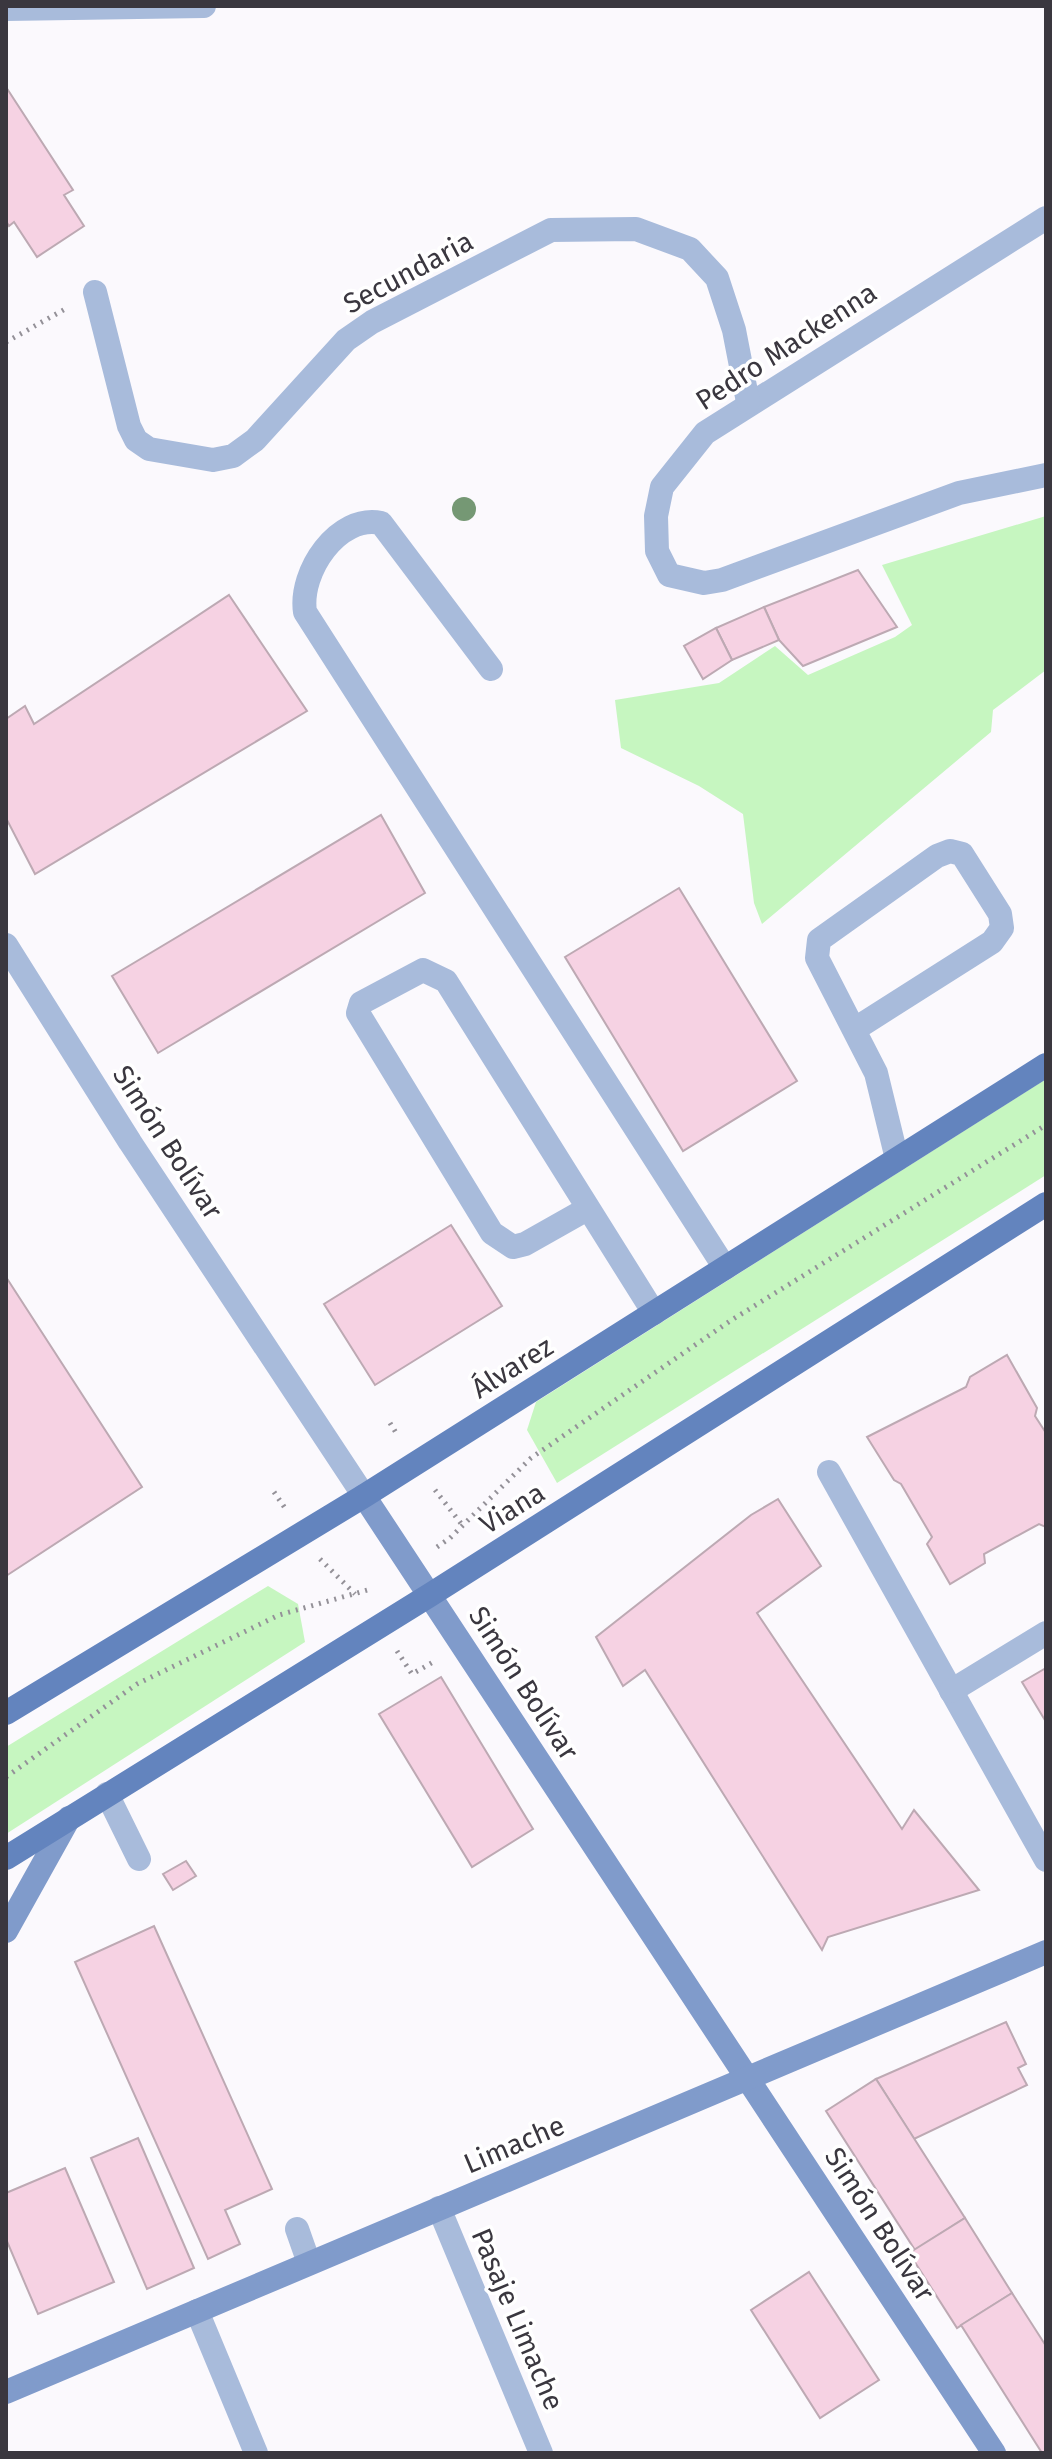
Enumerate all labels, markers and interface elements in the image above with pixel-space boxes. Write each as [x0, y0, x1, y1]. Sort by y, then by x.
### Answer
street label: Secundaria [338, 224, 479, 320]
street label: Pedro Mackenna [690, 276, 883, 417]
street label: Simón Bolívar [106, 1059, 229, 1225]
street label: Álvarez [465, 1330, 559, 1405]
street label: Viana [474, 1476, 551, 1541]
street label: Simón Bolívar [462, 1600, 585, 1766]
street label: Limache [459, 2109, 569, 2180]
street label: Simón Bolívar [818, 2141, 941, 2307]
street label: Pasaje Limache [464, 2223, 571, 2415]

